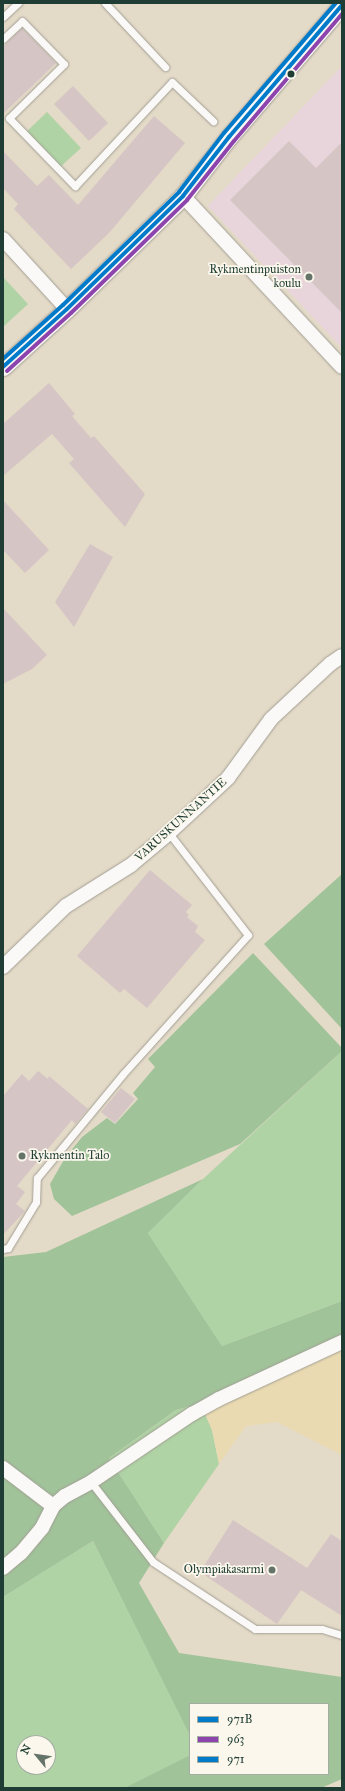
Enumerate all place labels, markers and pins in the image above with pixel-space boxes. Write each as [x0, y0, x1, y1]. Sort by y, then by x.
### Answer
unlabelled marker [286, 69, 296, 79]
place label: Rykmentinpuiston koulu [209, 263, 301, 291]
marker: Rykmentinpuiston koulu [304, 272, 314, 282]
place label: Rykmentin Talo [30, 1149, 109, 1163]
marker: Rykmentin Talo [17, 1151, 27, 1161]
place label: Olympiakasarmi [184, 1563, 264, 1577]
marker: Olympiakasarmi [267, 1565, 277, 1575]

